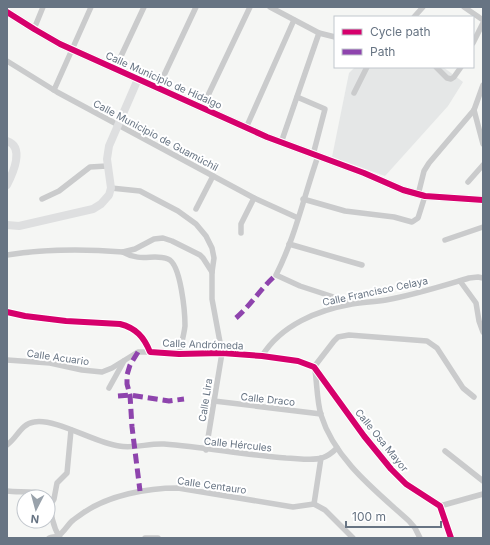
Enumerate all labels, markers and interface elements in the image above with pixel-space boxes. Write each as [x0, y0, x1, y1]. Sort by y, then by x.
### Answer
legend [334, 16, 474, 68]
text: Cycle path [370, 24, 431, 39]
text: Path [370, 44, 395, 59]
street label: Calle Municipio de Hidalgo [104, 49, 224, 111]
street label: Calle Municipio de Guamúchil [91, 97, 221, 173]
street label: Calle Francisco Celaya [321, 274, 429, 308]
street label: Calle Andrómeda [162, 337, 244, 351]
street label: Calle Acuario [26, 347, 90, 367]
street label: Calle Lira [196, 377, 214, 423]
street label: Calle Draco [240, 390, 296, 408]
street label: Calle Osa Mayor [353, 406, 411, 474]
street label: Calle Hércules [203, 434, 273, 454]
street label: Calle Centauro [177, 474, 247, 496]
north arrow [16, 489, 56, 529]
scale bar [346, 503, 441, 529]
text: 100 m [352, 509, 386, 524]
text: N [30, 512, 40, 526]

